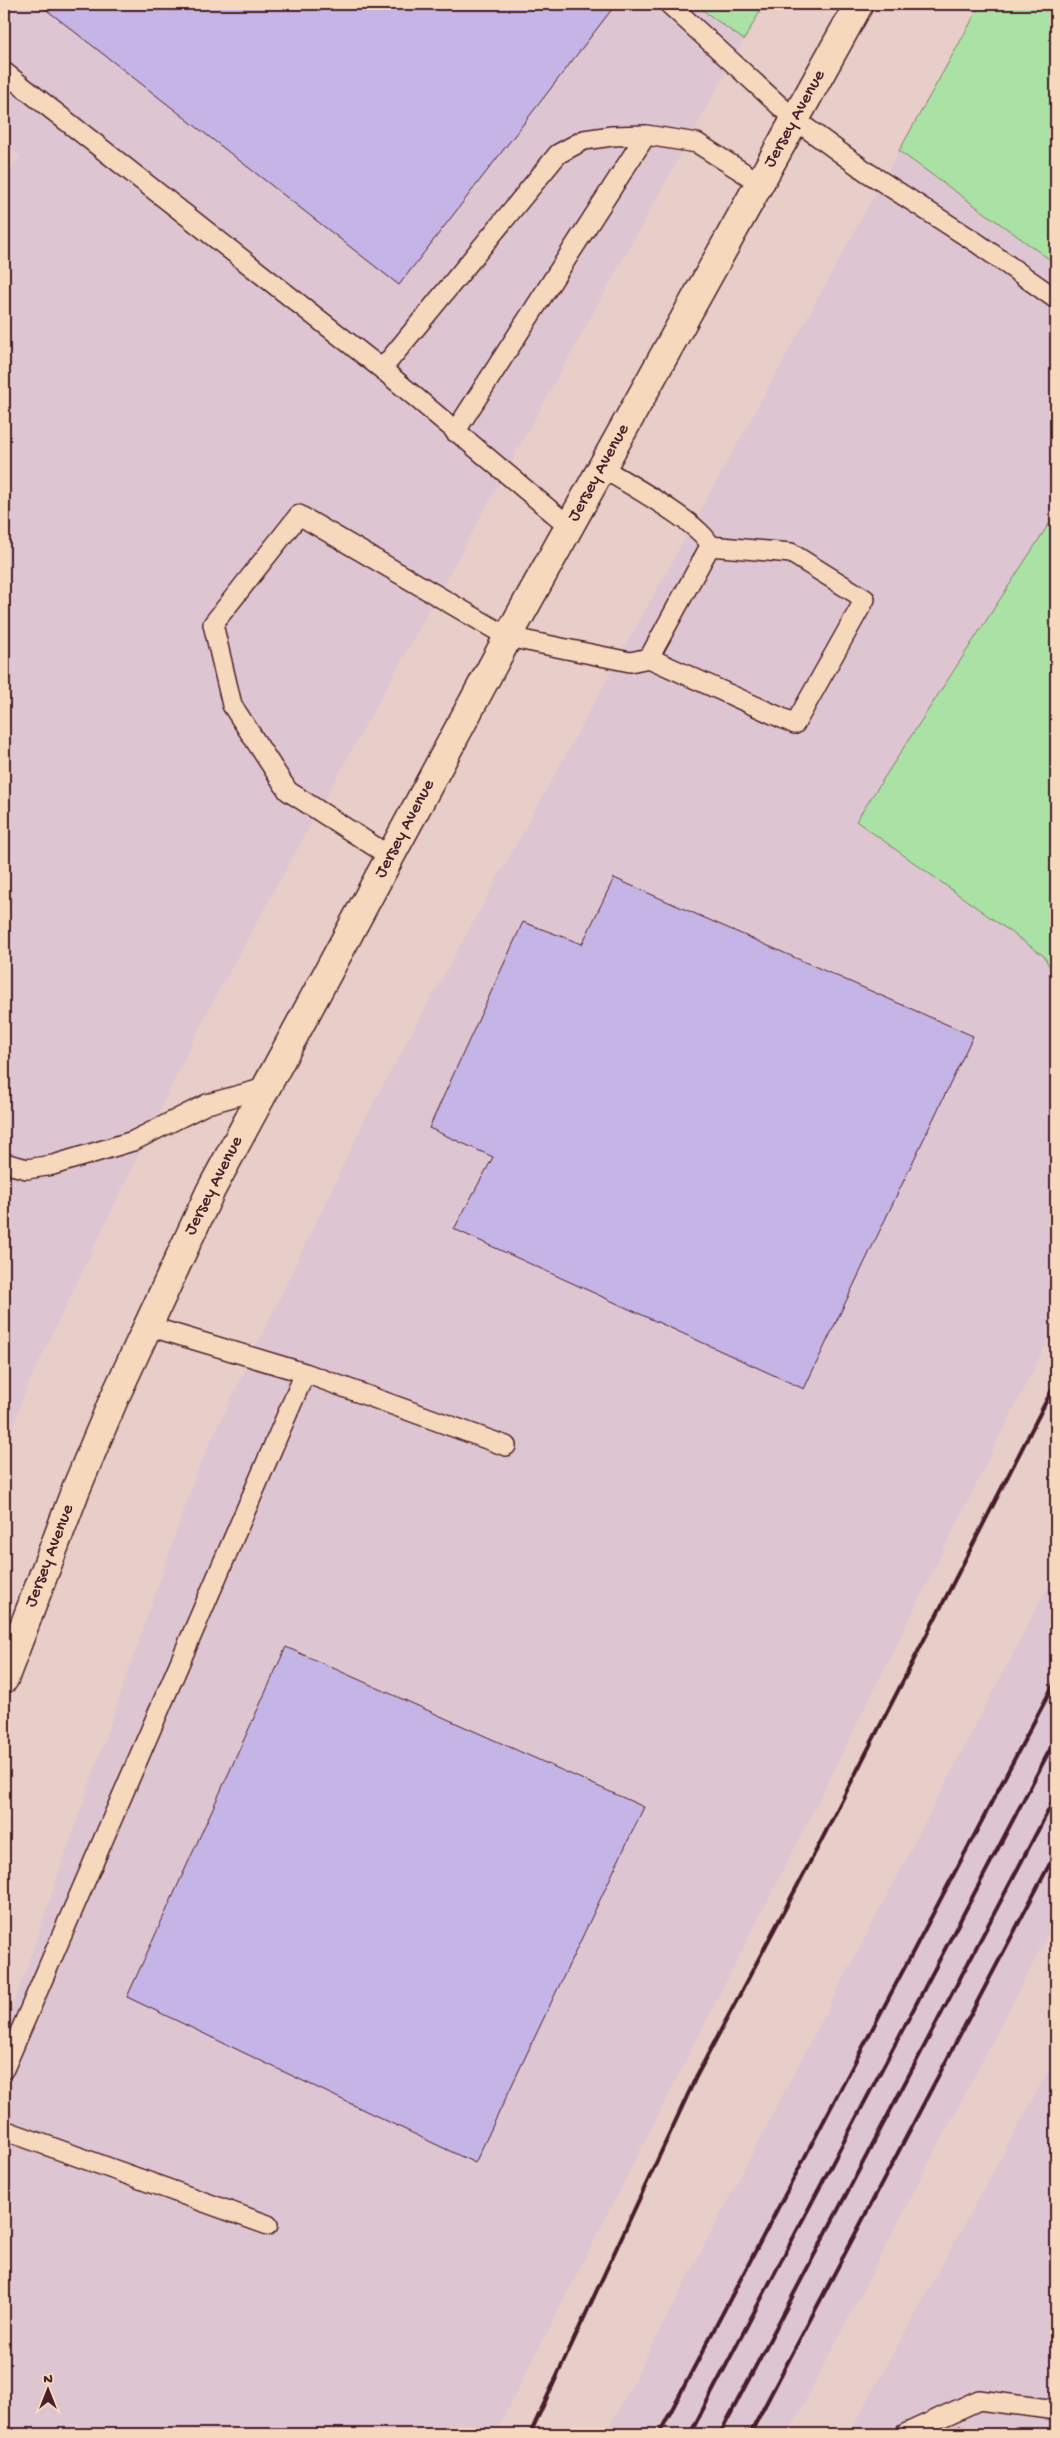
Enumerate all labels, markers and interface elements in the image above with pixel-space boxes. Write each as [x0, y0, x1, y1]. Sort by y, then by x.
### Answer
street label: Jersey Avenue [760, 66, 831, 171]
street label: Jersey Avenue [564, 420, 635, 525]
street label: Jersey Avenue [370, 776, 440, 882]
street label: Jersey Avenue [180, 1132, 248, 1239]
street label: Jersey Avenue [21, 1501, 79, 1610]
north arrow [22, 2366, 72, 2416]
text: N [43, 2371, 53, 2388]

